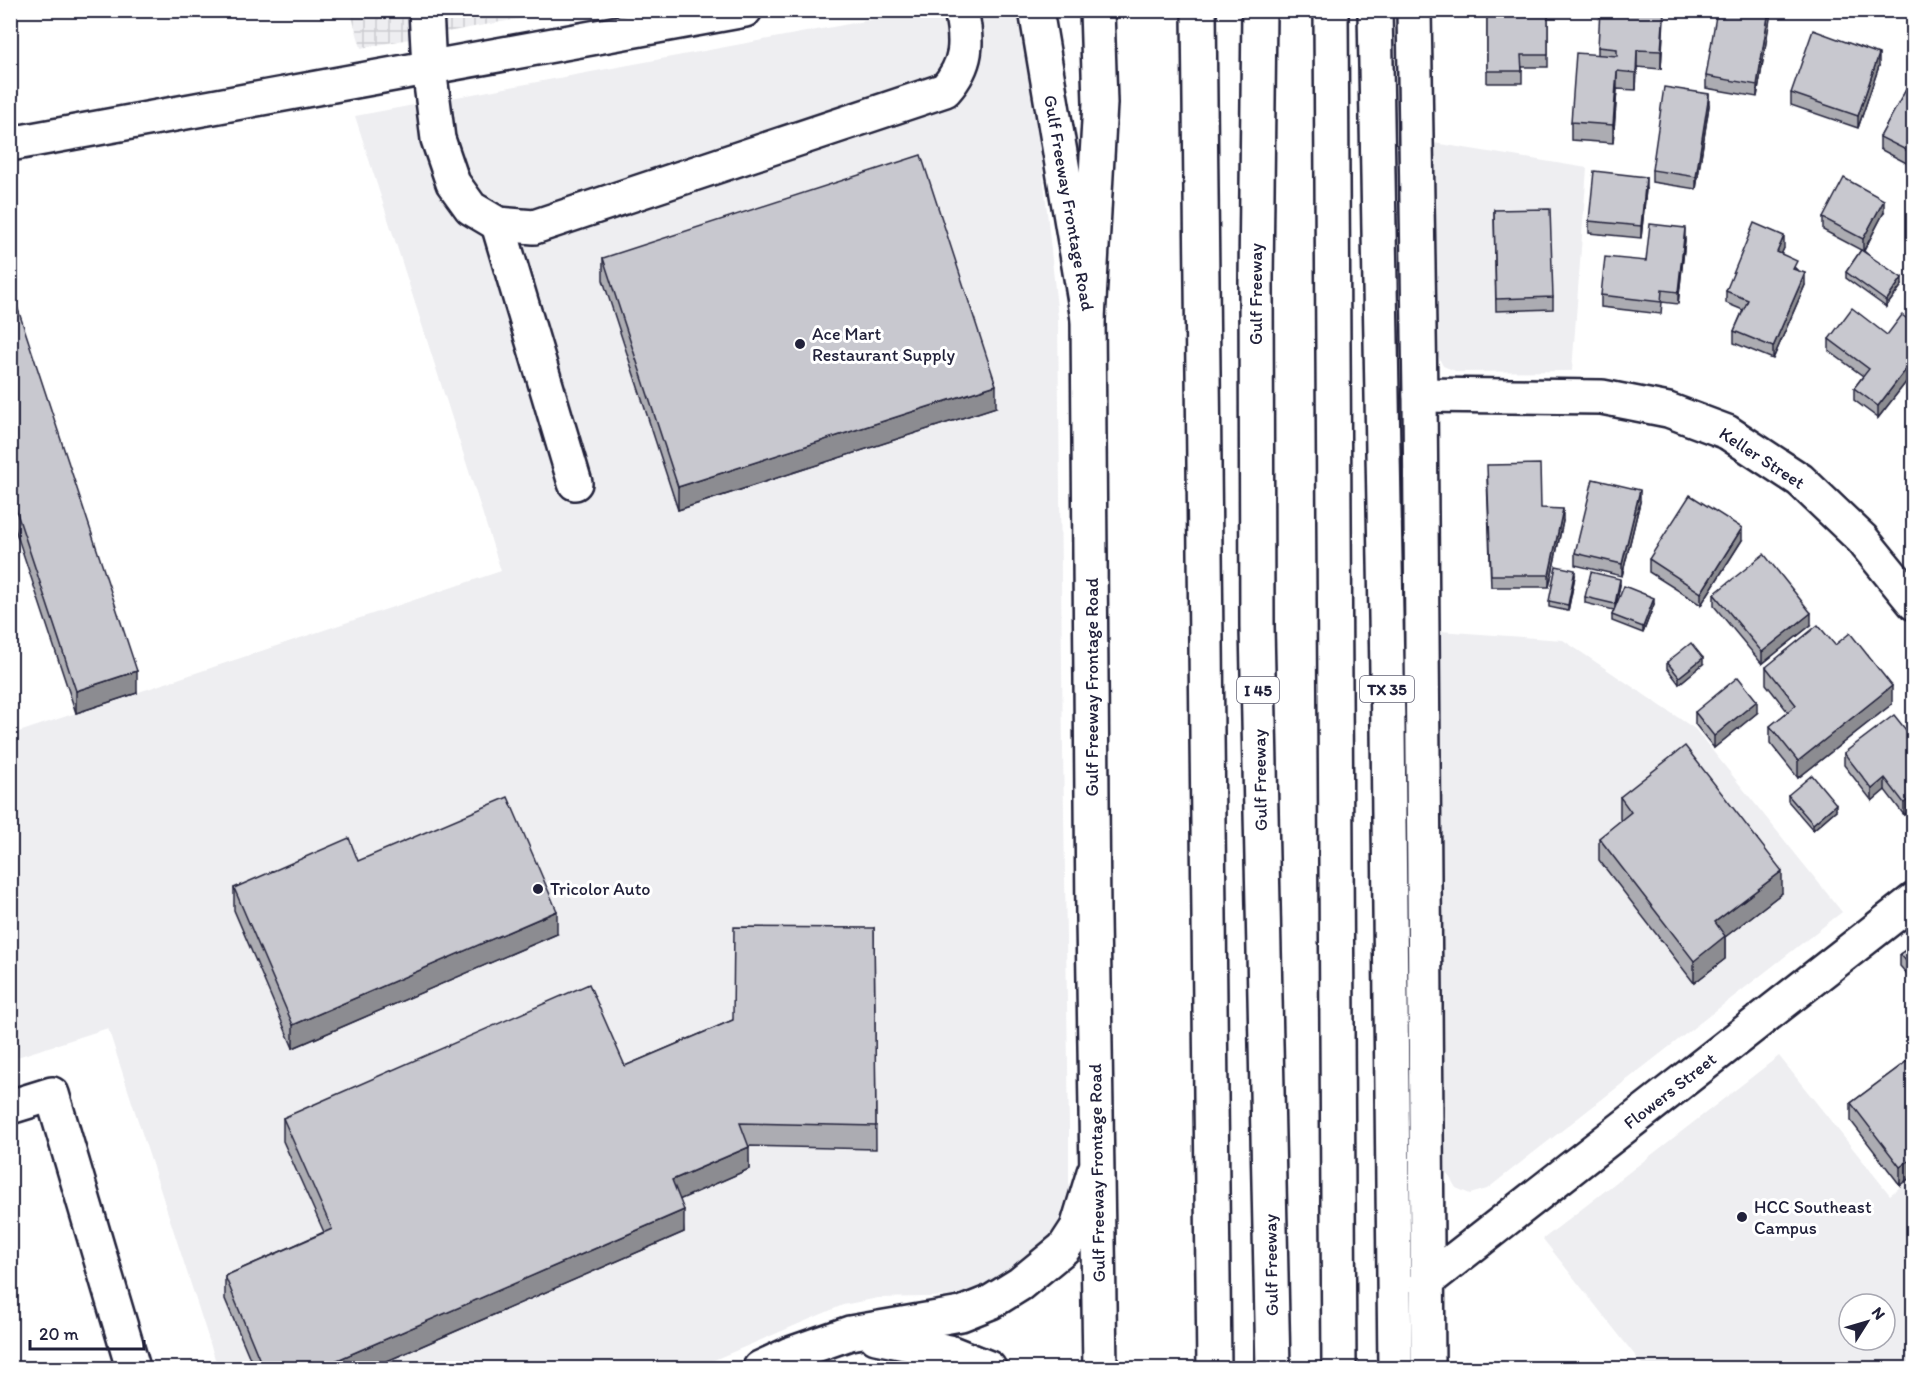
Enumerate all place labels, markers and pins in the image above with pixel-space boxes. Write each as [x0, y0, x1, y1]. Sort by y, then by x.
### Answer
place label: Ace Mart Restaurant Supply [812, 323, 956, 366]
marker: Ace Mart Restaurant Supply [793, 337, 807, 351]
place label: Tricolor Auto [550, 878, 651, 900]
marker: Tricolor Auto [531, 882, 545, 896]
place label: HCC Southeast Campus [1754, 1196, 1872, 1239]
marker: HCC Southeast Campus [1735, 1210, 1749, 1224]

